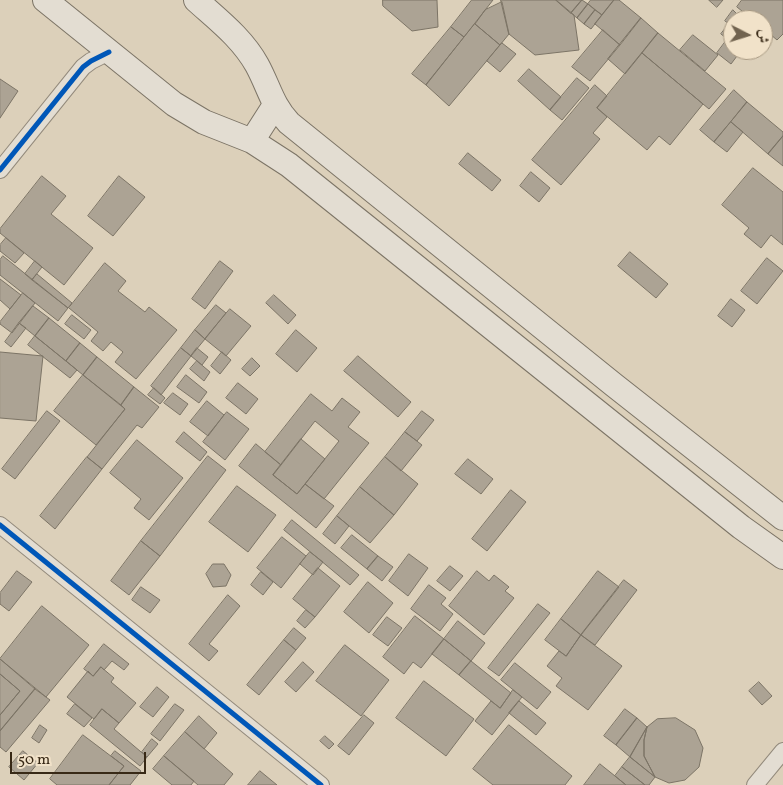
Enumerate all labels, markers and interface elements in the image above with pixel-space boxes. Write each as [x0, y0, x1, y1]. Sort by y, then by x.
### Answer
north arrow [723, 10, 773, 60]
text: ش [752, 29, 773, 44]
scale bar [12, 742, 149, 774]
text: 50 m [18, 750, 50, 771]

